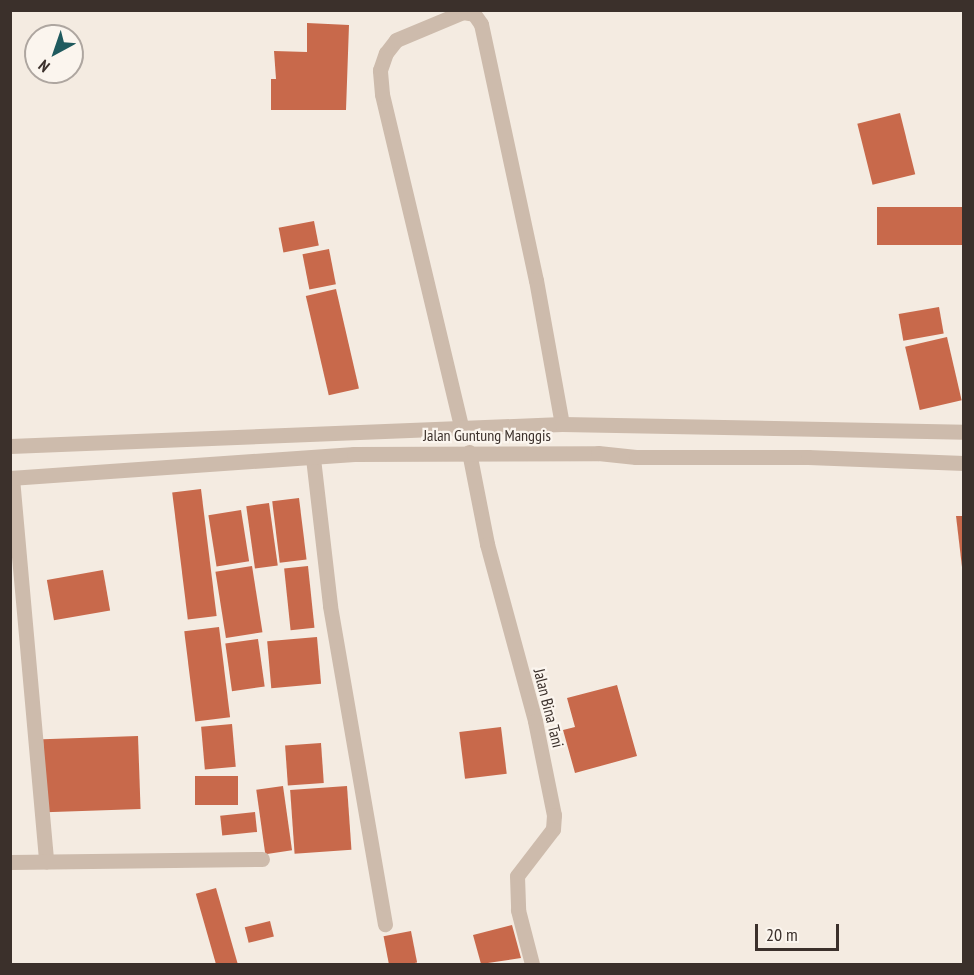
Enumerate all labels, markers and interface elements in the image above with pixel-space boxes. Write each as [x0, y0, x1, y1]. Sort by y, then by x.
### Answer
north arrow [24, 24, 84, 84]
text: N [34, 56, 53, 77]
street label: Jalan Guntung Manggis [423, 425, 551, 445]
street label: Jalan Bina Tani [530, 666, 568, 750]
scale bar [758, 912, 842, 950]
text: 20 m [766, 923, 798, 946]

